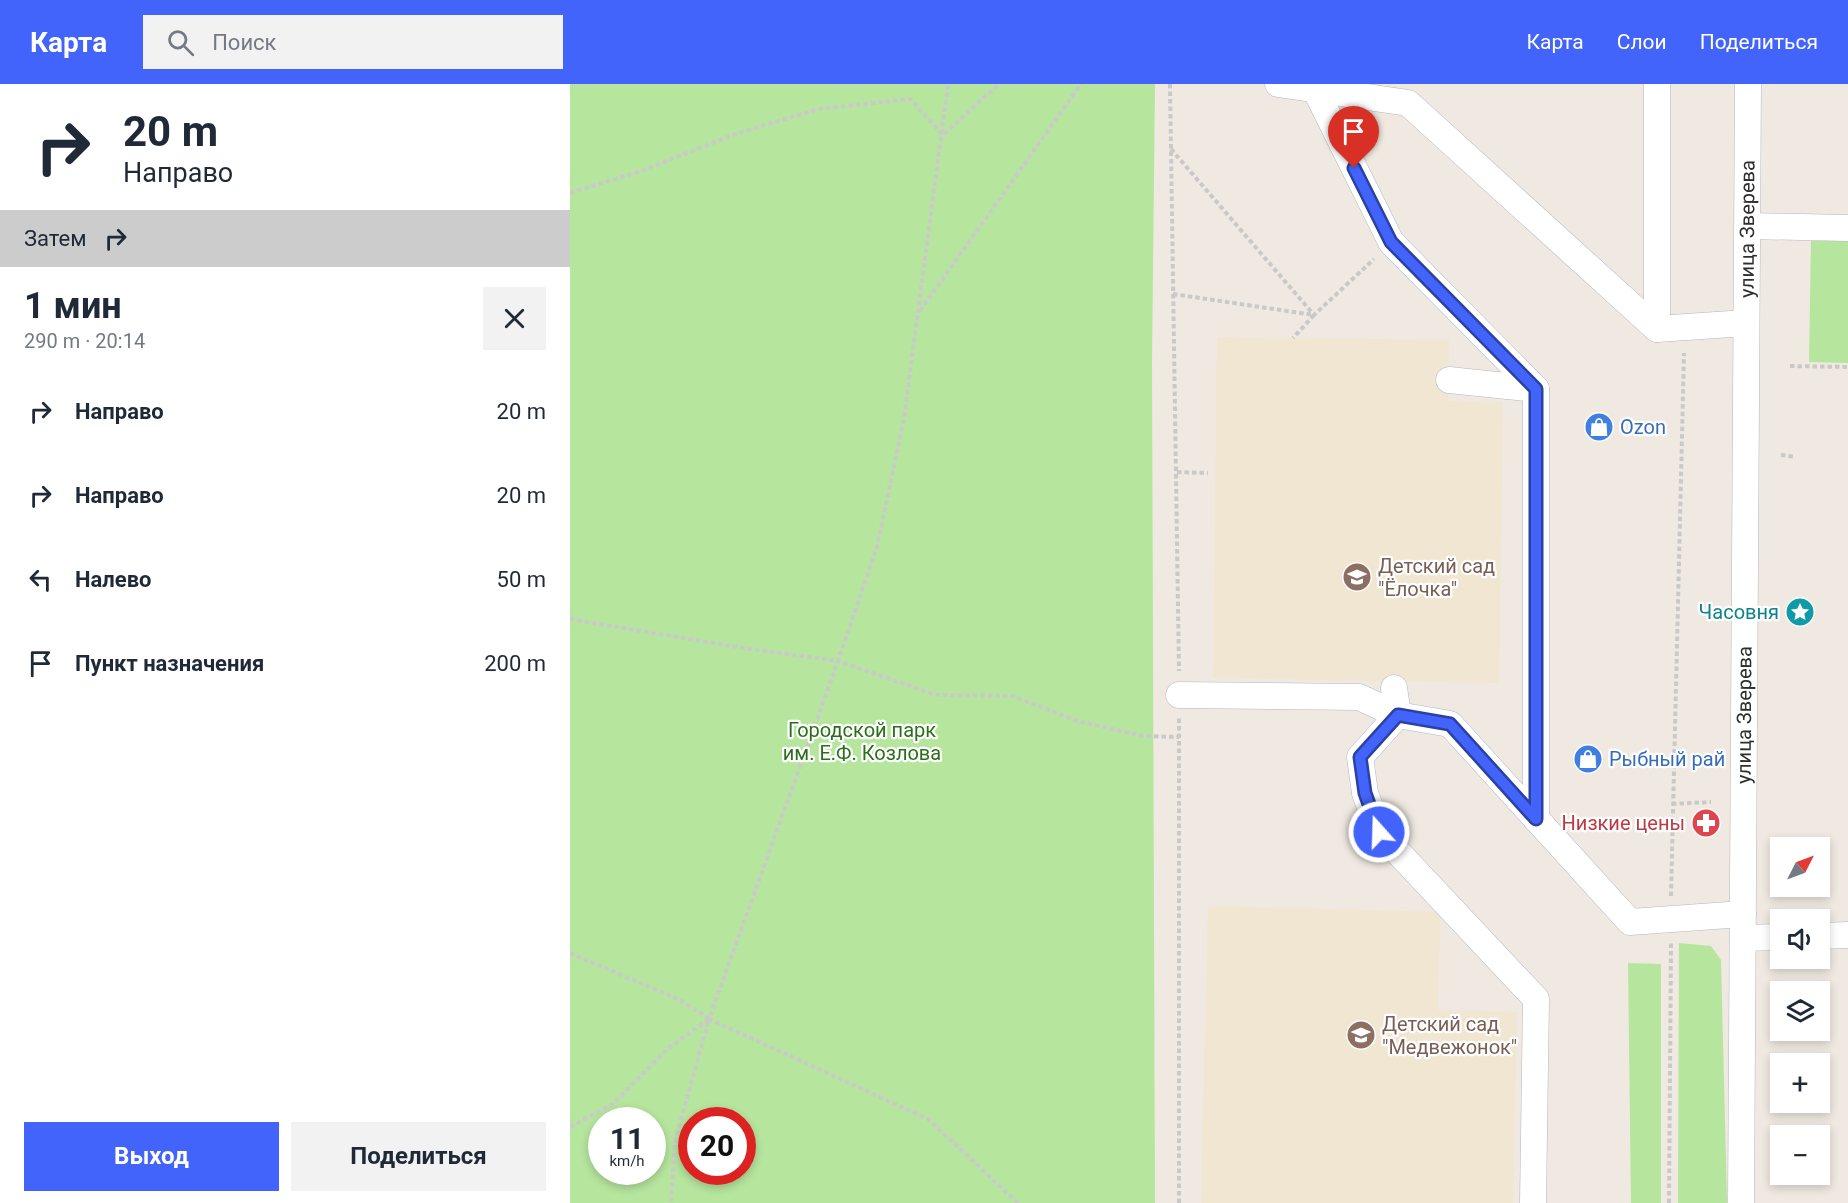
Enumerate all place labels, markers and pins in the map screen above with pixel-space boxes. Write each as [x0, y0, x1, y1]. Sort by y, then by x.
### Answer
pin [1328, 106, 1379, 168]
shop icon: Ozon [1583, 411, 1615, 443]
place label: Ozon [1620, 415, 1666, 439]
place label: Детский сад "Ёлочка" [1378, 554, 1495, 601]
school or university icon: Детский сад "Ёлочка" [1341, 561, 1373, 593]
place icon: Часовня [1784, 596, 1816, 628]
place label: Часовня [1699, 600, 1779, 624]
shop icon: Рыбный рай [1572, 743, 1604, 775]
place label: Рыбный рай [1609, 747, 1725, 771]
pharmacy icon: Низкие цены [1690, 807, 1722, 839]
place label: Низкие цены [1562, 811, 1685, 835]
place label: Детский сад "Медвежонок" [1382, 1012, 1517, 1059]
school or university icon: Детский сад "Медвежонок" [1345, 1019, 1377, 1051]

